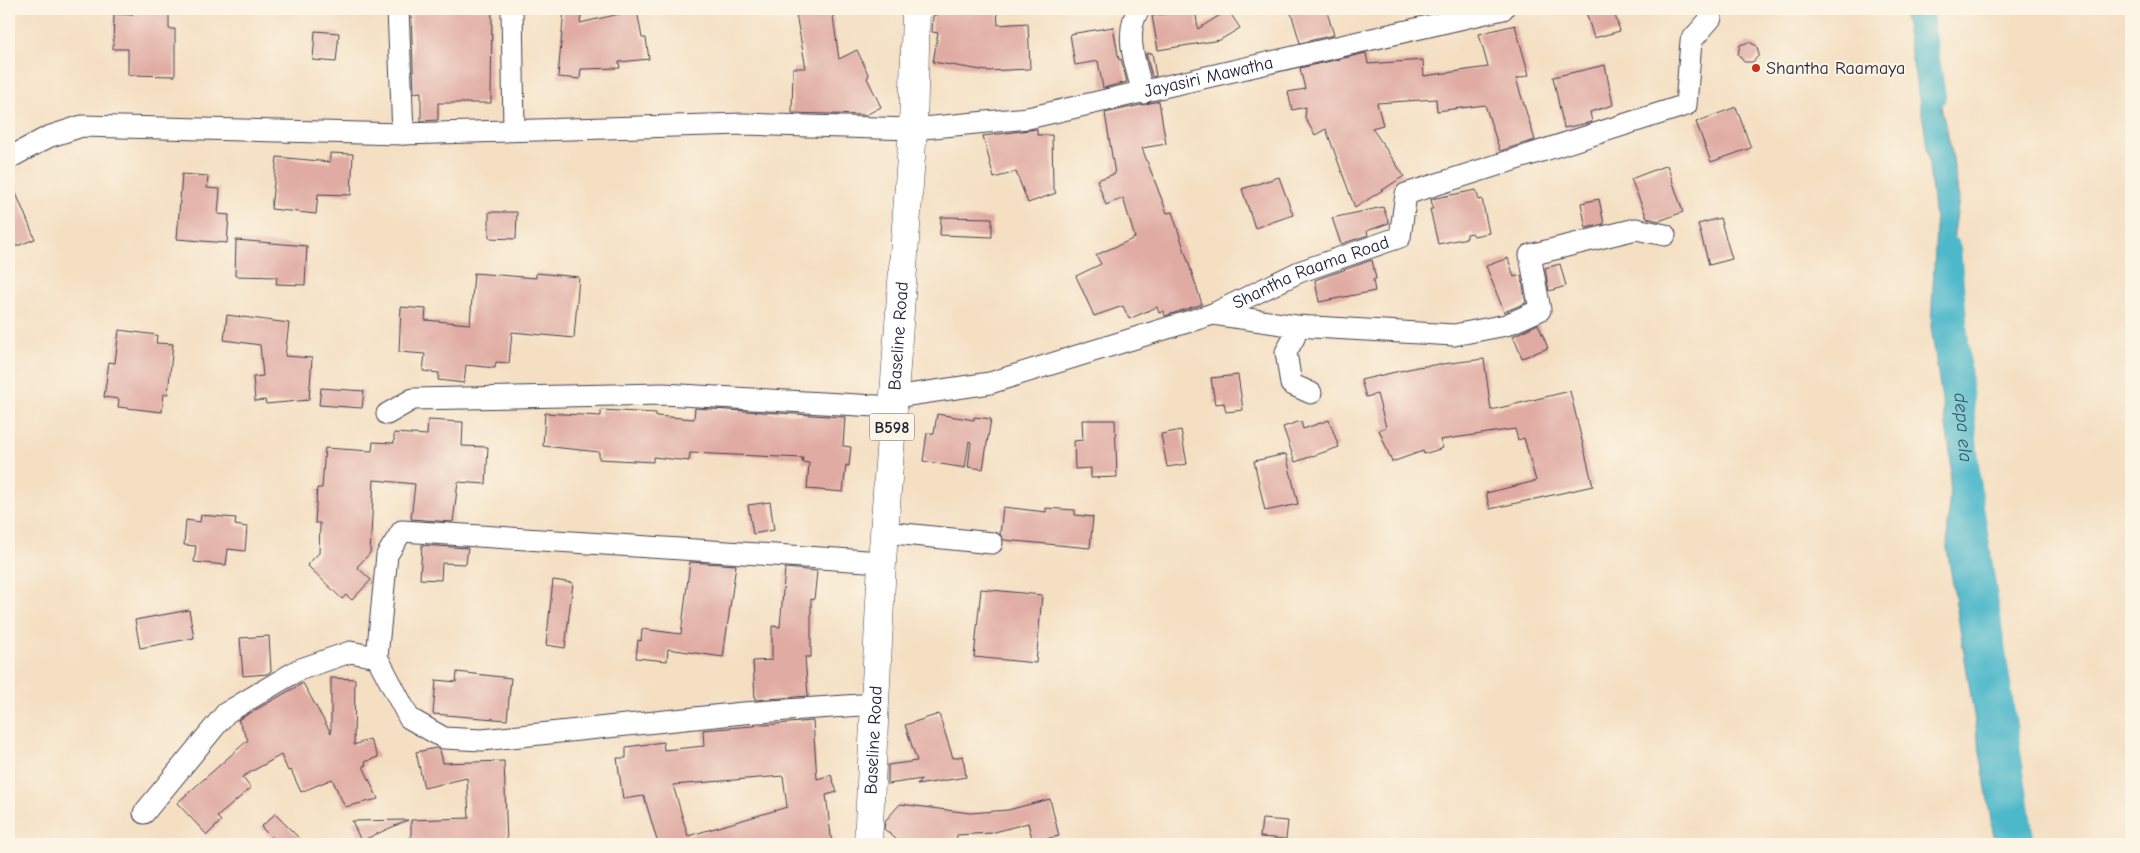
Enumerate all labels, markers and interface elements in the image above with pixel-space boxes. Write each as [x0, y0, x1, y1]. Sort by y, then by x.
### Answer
street label: Jayasiri Mawatha [1142, 52, 1275, 102]
place label: Shantha Raamaya [1766, 58, 1905, 79]
marker: Shantha Raamaya [1750, 62, 1762, 74]
street label: Shantha Raama Road [1229, 232, 1392, 314]
street label: Baseline Road [884, 281, 913, 391]
water label: depa ela [1949, 392, 1977, 463]
road number: B598 [870, 414, 914, 441]
street label: Baseline Road [860, 685, 887, 795]

